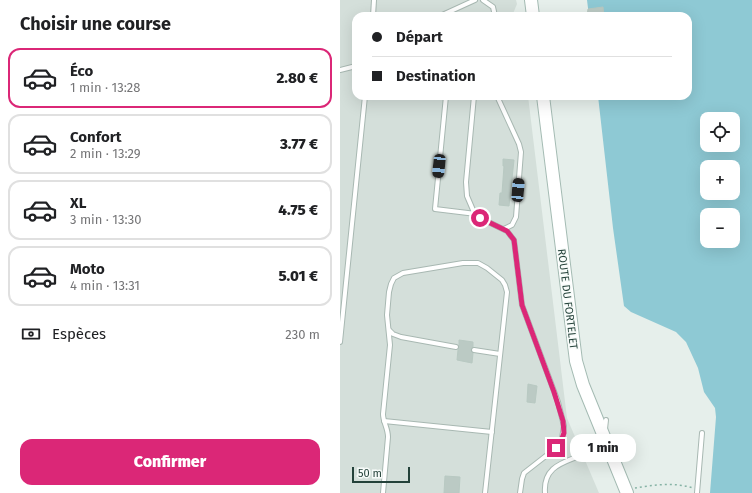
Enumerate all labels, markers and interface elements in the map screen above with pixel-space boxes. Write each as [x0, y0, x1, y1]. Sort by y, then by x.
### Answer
text: Choisir une course [20, 13, 171, 35]
text: Départ [396, 28, 443, 46]
icon: car [22, 60, 58, 96]
text: Éco [70, 62, 93, 80]
text: Destination [396, 67, 476, 85]
text: 2.80 € [276, 69, 318, 87]
text: 1 min · 13:28 [70, 80, 140, 95]
map controls [700, 112, 740, 248]
button: locate [700, 112, 740, 152]
icon: car [22, 126, 58, 162]
text: Confort [70, 128, 122, 146]
text: 3.77 € [280, 135, 318, 153]
text: 2 min · 13:29 [70, 146, 141, 161]
car [432, 153, 446, 179]
button: + [700, 160, 740, 200]
car [511, 178, 525, 202]
icon: car [22, 192, 58, 228]
text: XL [70, 194, 86, 212]
text: 4.75 € [278, 201, 318, 219]
button: − [700, 208, 740, 248]
route start [471, 209, 489, 227]
text: 3 min · 13:30 [70, 212, 141, 227]
street label: ROUTE DU FORTELET [555, 248, 580, 350]
icon: car [22, 258, 58, 294]
text: Moto [70, 260, 105, 278]
text: 5.01 € [278, 267, 318, 285]
text: 4 min · 13:31 [70, 278, 140, 293]
icon: cash [20, 323, 42, 345]
text: Espèces [52, 325, 106, 343]
text: 230 m [285, 327, 320, 342]
callout: 1 min [570, 434, 636, 462]
button: Confirmer [20, 439, 320, 485]
route end [547, 439, 565, 457]
text: 1 min [587, 440, 619, 455]
scale bar [352, 465, 410, 484]
text: 50 m [358, 467, 382, 480]

